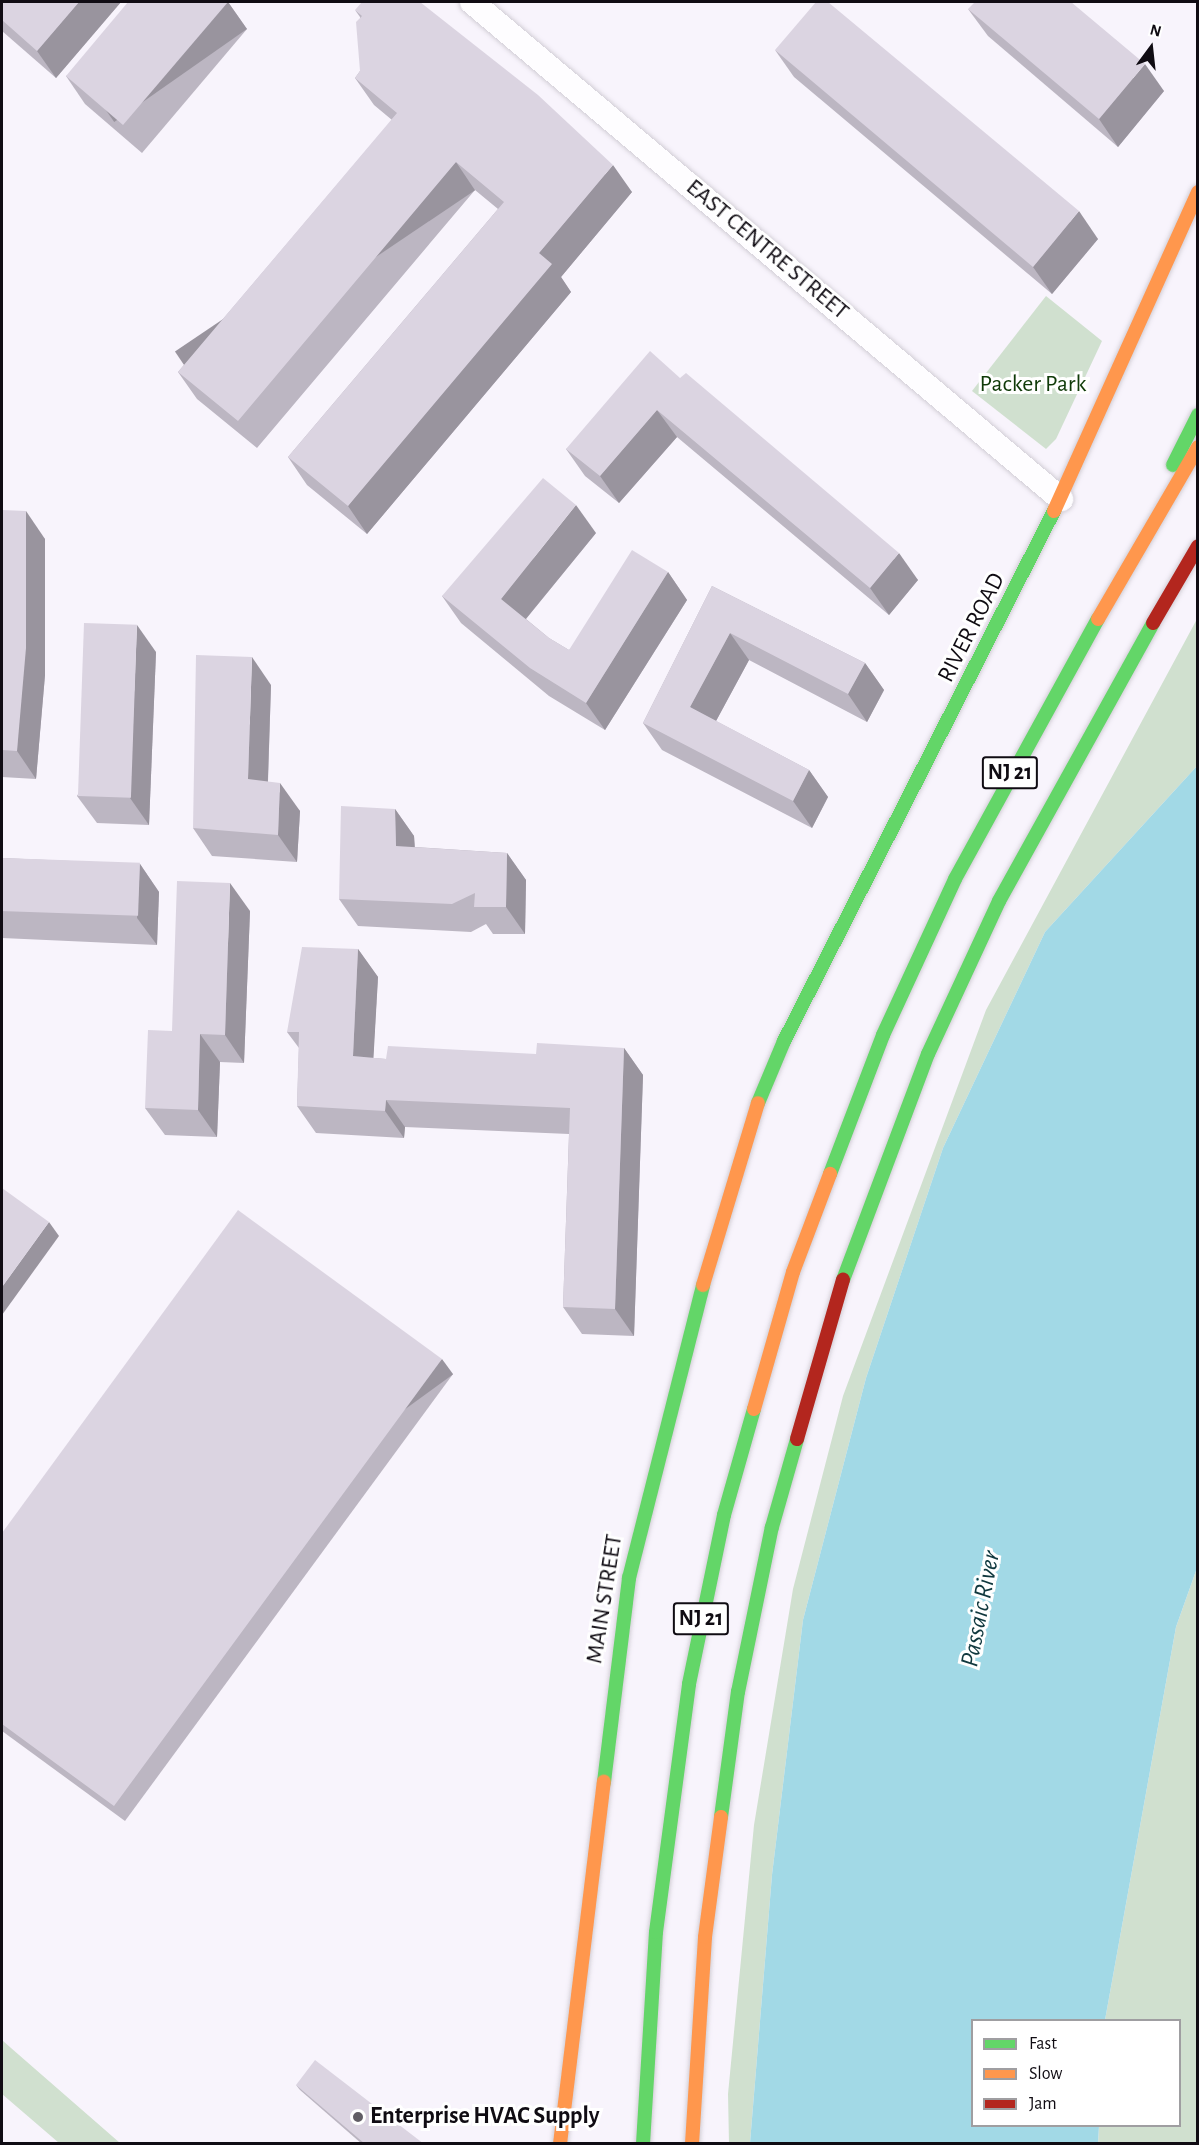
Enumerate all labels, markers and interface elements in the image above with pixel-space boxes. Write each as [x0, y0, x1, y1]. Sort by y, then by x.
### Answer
north arrow [1121, 18, 1181, 78]
text: N [1148, 21, 1163, 40]
street label: EAST CENTRE STREET [680, 173, 854, 327]
park label: Packer Park [980, 371, 1086, 399]
street label: RIVER ROAD [932, 568, 1012, 688]
road number: NJ 21 [982, 754, 1038, 792]
street label: MAIN STREET [581, 1532, 629, 1666]
water label: Passaic River [954, 1548, 1008, 1670]
road number: NJ 21 [672, 1600, 730, 1638]
legend [971, 2019, 1181, 2127]
text: Fast [1029, 2035, 1057, 2053]
text: Slow [1029, 2065, 1062, 2083]
text: Jam [1029, 2095, 1057, 2113]
place label: Enterprise HVAC Supply [370, 2103, 600, 2131]
marker: Enterprise HVAC Supply [351, 2110, 365, 2124]

